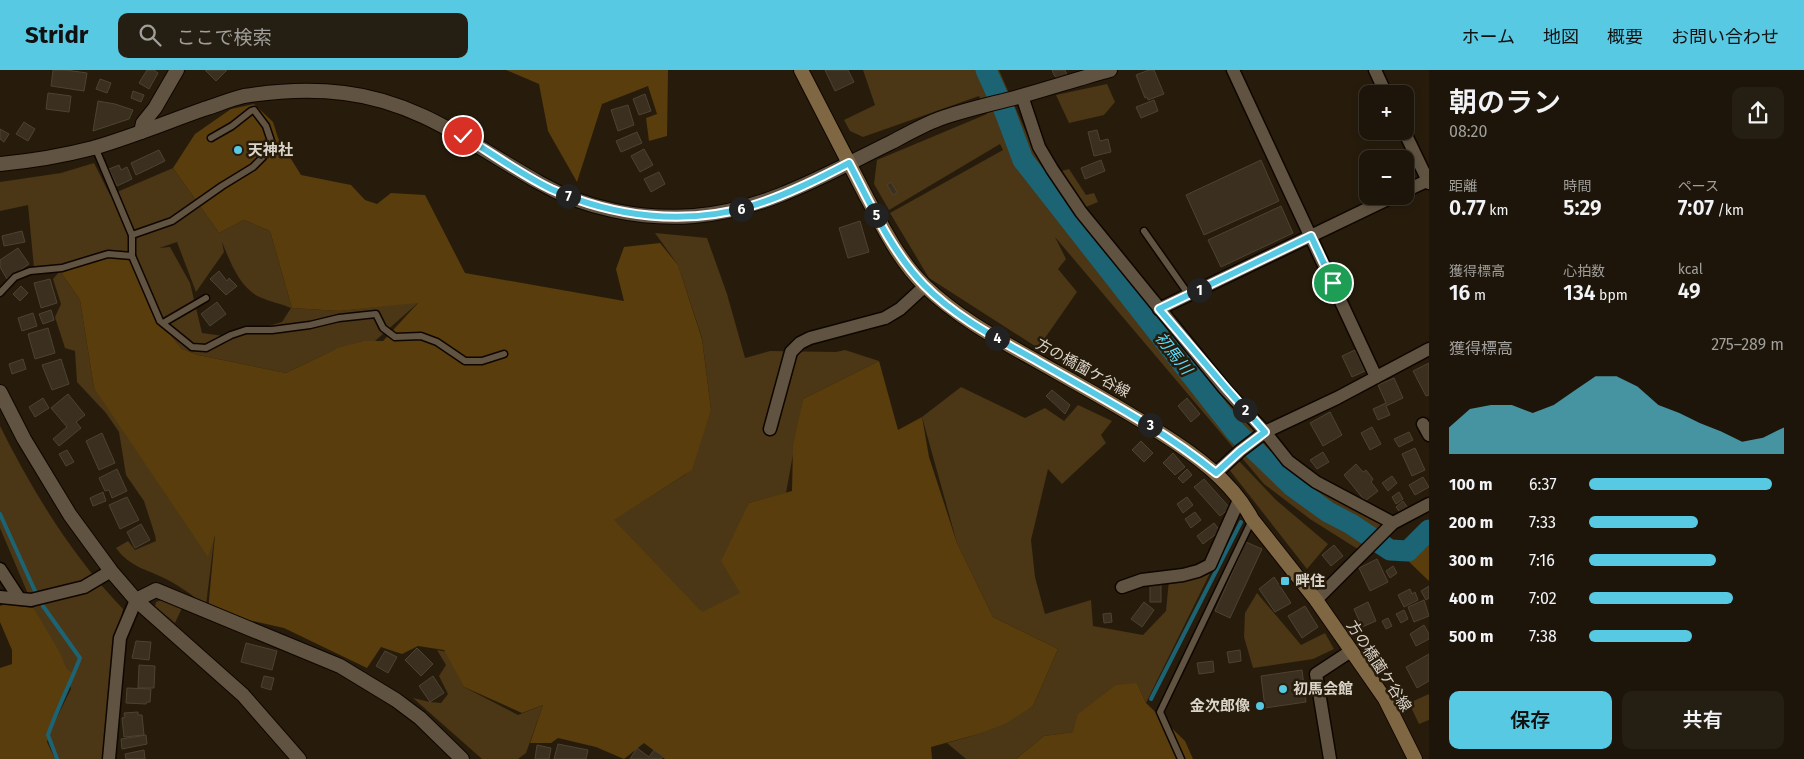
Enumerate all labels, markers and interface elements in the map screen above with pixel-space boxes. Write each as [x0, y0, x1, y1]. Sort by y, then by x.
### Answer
search box [118, 13, 468, 58]
text: Stridr [25, 21, 88, 49]
icon: search [136, 21, 164, 49]
text: ここで検索 [176, 26, 271, 49]
text: ホーム [1462, 26, 1515, 48]
text: 地図 [1543, 26, 1579, 48]
text: 概要 [1607, 26, 1643, 48]
text: お問い合わせ [1671, 26, 1779, 48]
map controls [1359, 85, 1414, 205]
button: + [1359, 85, 1414, 140]
text: 朝のラン [1449, 86, 1561, 119]
button: share [1732, 87, 1784, 139]
pin [442, 115, 484, 157]
icon: check [449, 122, 477, 150]
text: 08:20 [1449, 122, 1487, 141]
place label: 天神社 [248, 141, 293, 159]
marker: 天神社 [232, 144, 244, 156]
button: − [1359, 150, 1414, 205]
text: 距離 [1449, 178, 1477, 195]
text: 時間 [1563, 178, 1591, 195]
text: ペース [1678, 178, 1719, 195]
pin: 7 [556, 184, 580, 208]
text: 7 [565, 188, 572, 205]
text: 0.77 [1449, 195, 1486, 221]
text: 5:29 [1563, 195, 1602, 221]
text: 7:07 [1678, 195, 1714, 221]
pin: 6 [728, 196, 754, 222]
text: 6 [738, 201, 745, 218]
pin: 5 [864, 202, 888, 228]
text: km [1486, 202, 1509, 219]
text: /km [1714, 202, 1744, 219]
text: 5 [873, 207, 880, 224]
text: kcal [1678, 261, 1703, 278]
pin [1312, 262, 1354, 304]
text: 獲得標高 [1449, 263, 1505, 280]
text: 心拍数 [1563, 263, 1605, 280]
icon: arrive [1319, 269, 1347, 297]
pin: 1 [1186, 278, 1212, 302]
text: 49 [1678, 278, 1701, 304]
text: 16 [1449, 280, 1470, 306]
text: 134 [1563, 280, 1595, 306]
text: 1 [1196, 282, 1203, 299]
text: m [1470, 287, 1486, 304]
text: bpm [1595, 287, 1628, 304]
pin: 4 [984, 326, 1010, 350]
water label: 初馬川 [1151, 329, 1197, 380]
text: 4 [994, 330, 1001, 347]
street label: 方の橋薗ケ谷線 [1033, 335, 1133, 401]
text: 275–289 m [1711, 335, 1784, 354]
text: 獲得標高 [1449, 339, 1513, 358]
pin: 2 [1232, 398, 1258, 422]
text: 2 [1242, 402, 1249, 419]
pin: 3 [1138, 412, 1162, 438]
text: 3 [1147, 417, 1154, 434]
text: 100 m [1449, 475, 1492, 494]
text: 6:37 [1529, 475, 1557, 494]
text: 200 m [1449, 513, 1493, 532]
text: 7:33 [1529, 513, 1556, 532]
text: 300 m [1449, 551, 1493, 570]
text: 7:16 [1529, 551, 1555, 570]
place label: 畔住 [1295, 572, 1325, 590]
marker: 畔住 [1279, 575, 1291, 587]
text: 400 m [1449, 589, 1494, 608]
text: 7:02 [1529, 589, 1557, 608]
street label: 方の橋薗ケ谷線 [1343, 617, 1415, 715]
text: 500 m [1449, 627, 1494, 646]
text: 7:38 [1529, 627, 1557, 646]
place label: 初馬会館 [1293, 680, 1353, 698]
marker: 初馬会館 [1277, 683, 1289, 695]
button: 保存 [1449, 691, 1612, 749]
button: 共有 [1622, 691, 1784, 749]
place label: 金次郎像 [1190, 697, 1250, 715]
marker: 金次郎像 [1254, 700, 1266, 712]

